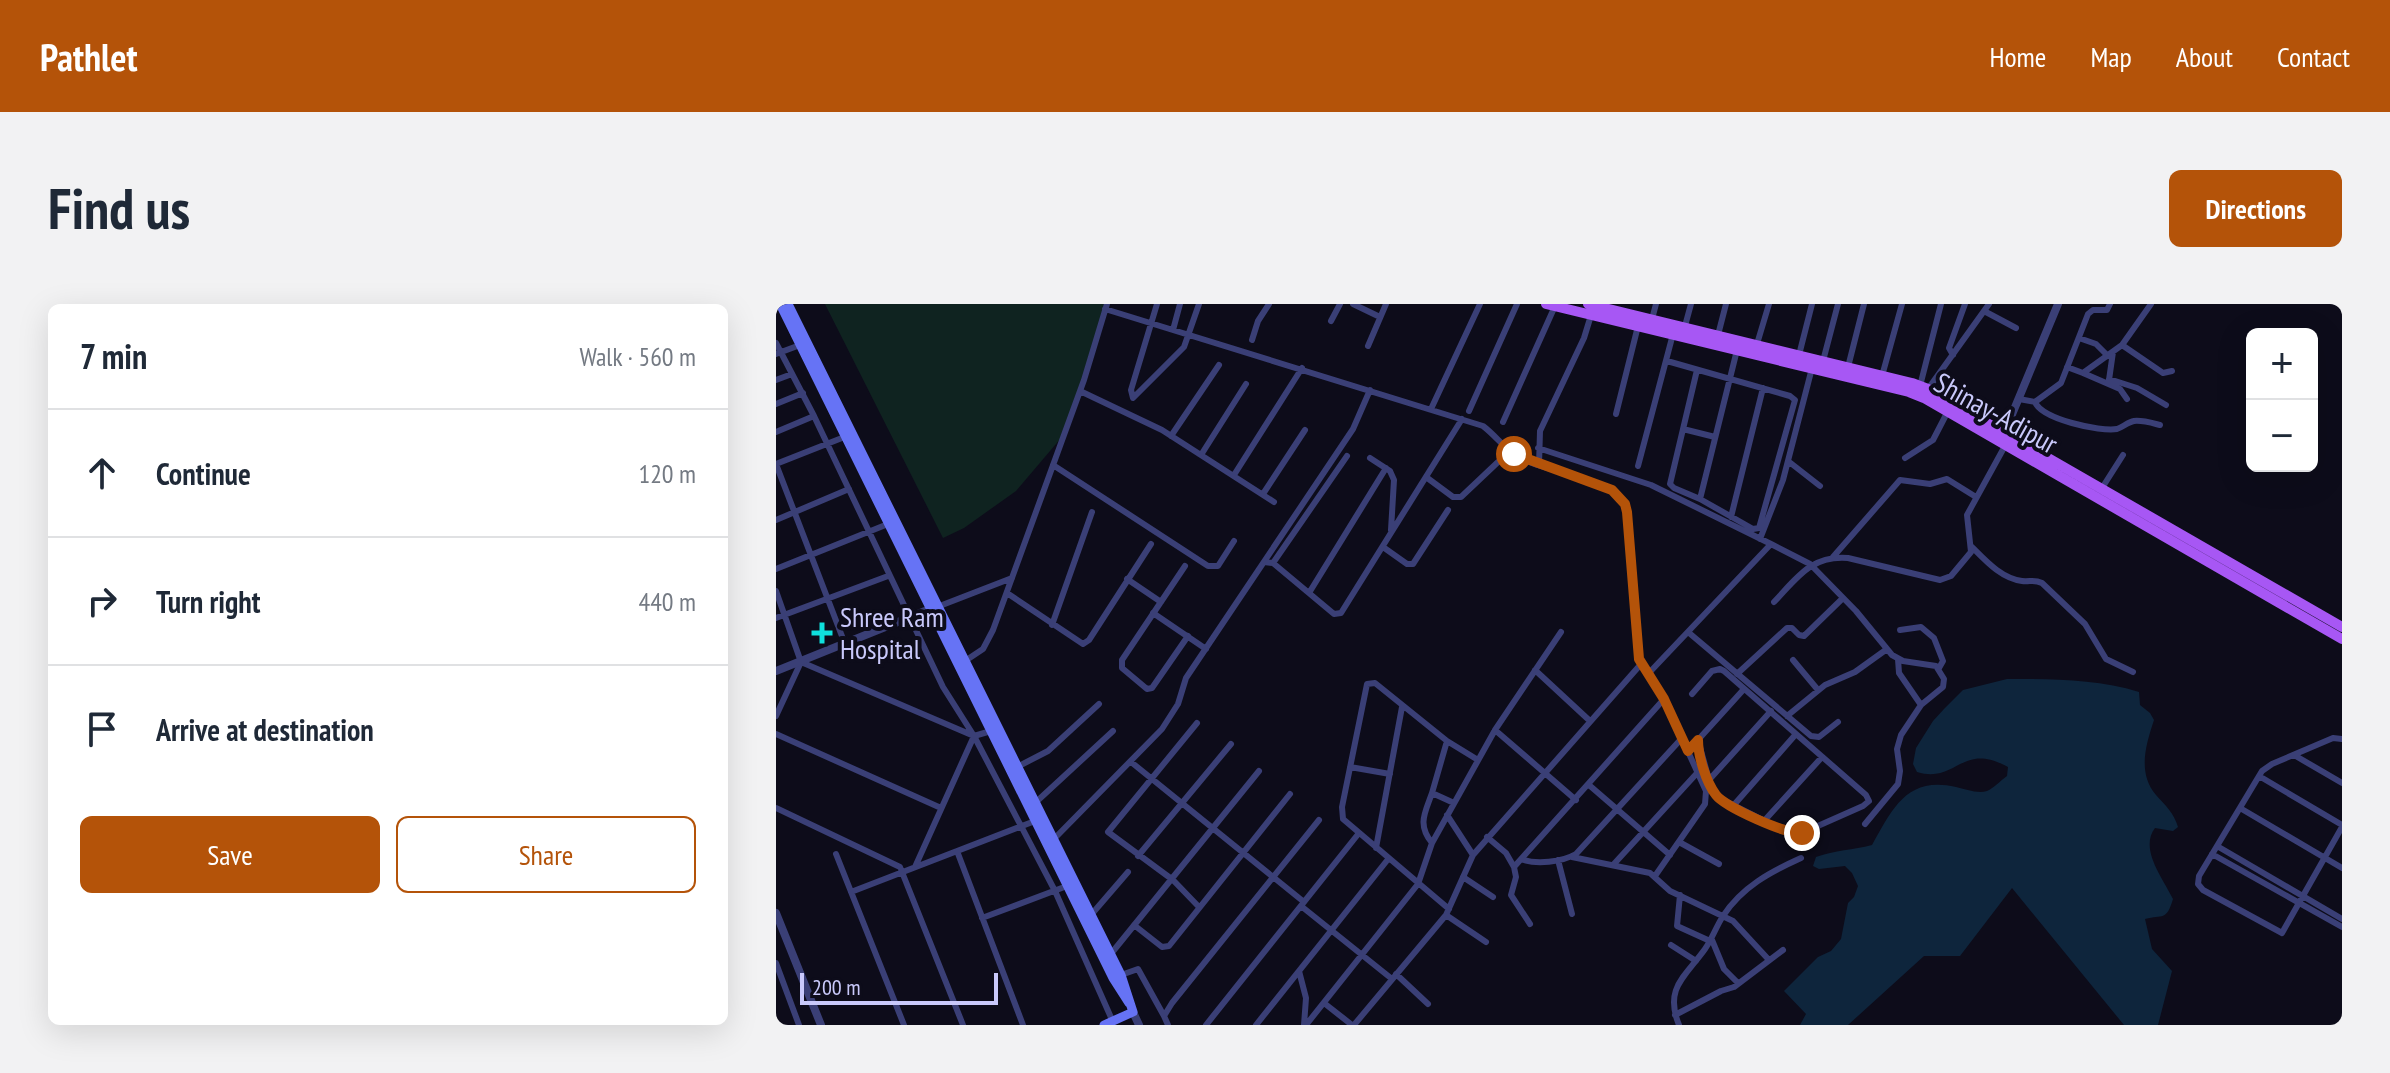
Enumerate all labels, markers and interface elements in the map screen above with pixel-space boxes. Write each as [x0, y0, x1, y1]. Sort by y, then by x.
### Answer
text: Pathlet [40, 32, 138, 81]
text: Home [1990, 38, 2046, 75]
text: Map [2090, 38, 2132, 75]
text: About [2176, 38, 2233, 75]
text: Contact [2277, 38, 2350, 75]
button: Directions [2169, 170, 2342, 247]
text: Find us [48, 172, 190, 244]
map controls [2246, 328, 2318, 472]
button: + [2246, 328, 2318, 400]
text: 7 min [80, 334, 147, 378]
text: Walk · 560 m [579, 340, 696, 373]
street label: Shinay-Adipur [1928, 363, 2065, 462]
button: − [2246, 400, 2318, 472]
route start [1496, 436, 1532, 472]
icon: ahead [80, 451, 124, 495]
text: Continue [156, 454, 251, 493]
text: 120 m [638, 457, 696, 490]
icon: right [80, 579, 124, 623]
text: Turn right [156, 582, 260, 621]
text: 440 m [638, 585, 696, 618]
place label: Shree Ram Hospital [840, 598, 944, 667]
marker: Shree Ram Hospital [811, 622, 833, 644]
icon: arrive [80, 707, 124, 751]
text: Arrive at destination [156, 710, 374, 749]
route end [1784, 815, 1820, 851]
button: Save [80, 816, 380, 893]
button: Share [396, 816, 696, 893]
scale bar [800, 969, 998, 1005]
text: 200 m [812, 973, 861, 1001]

